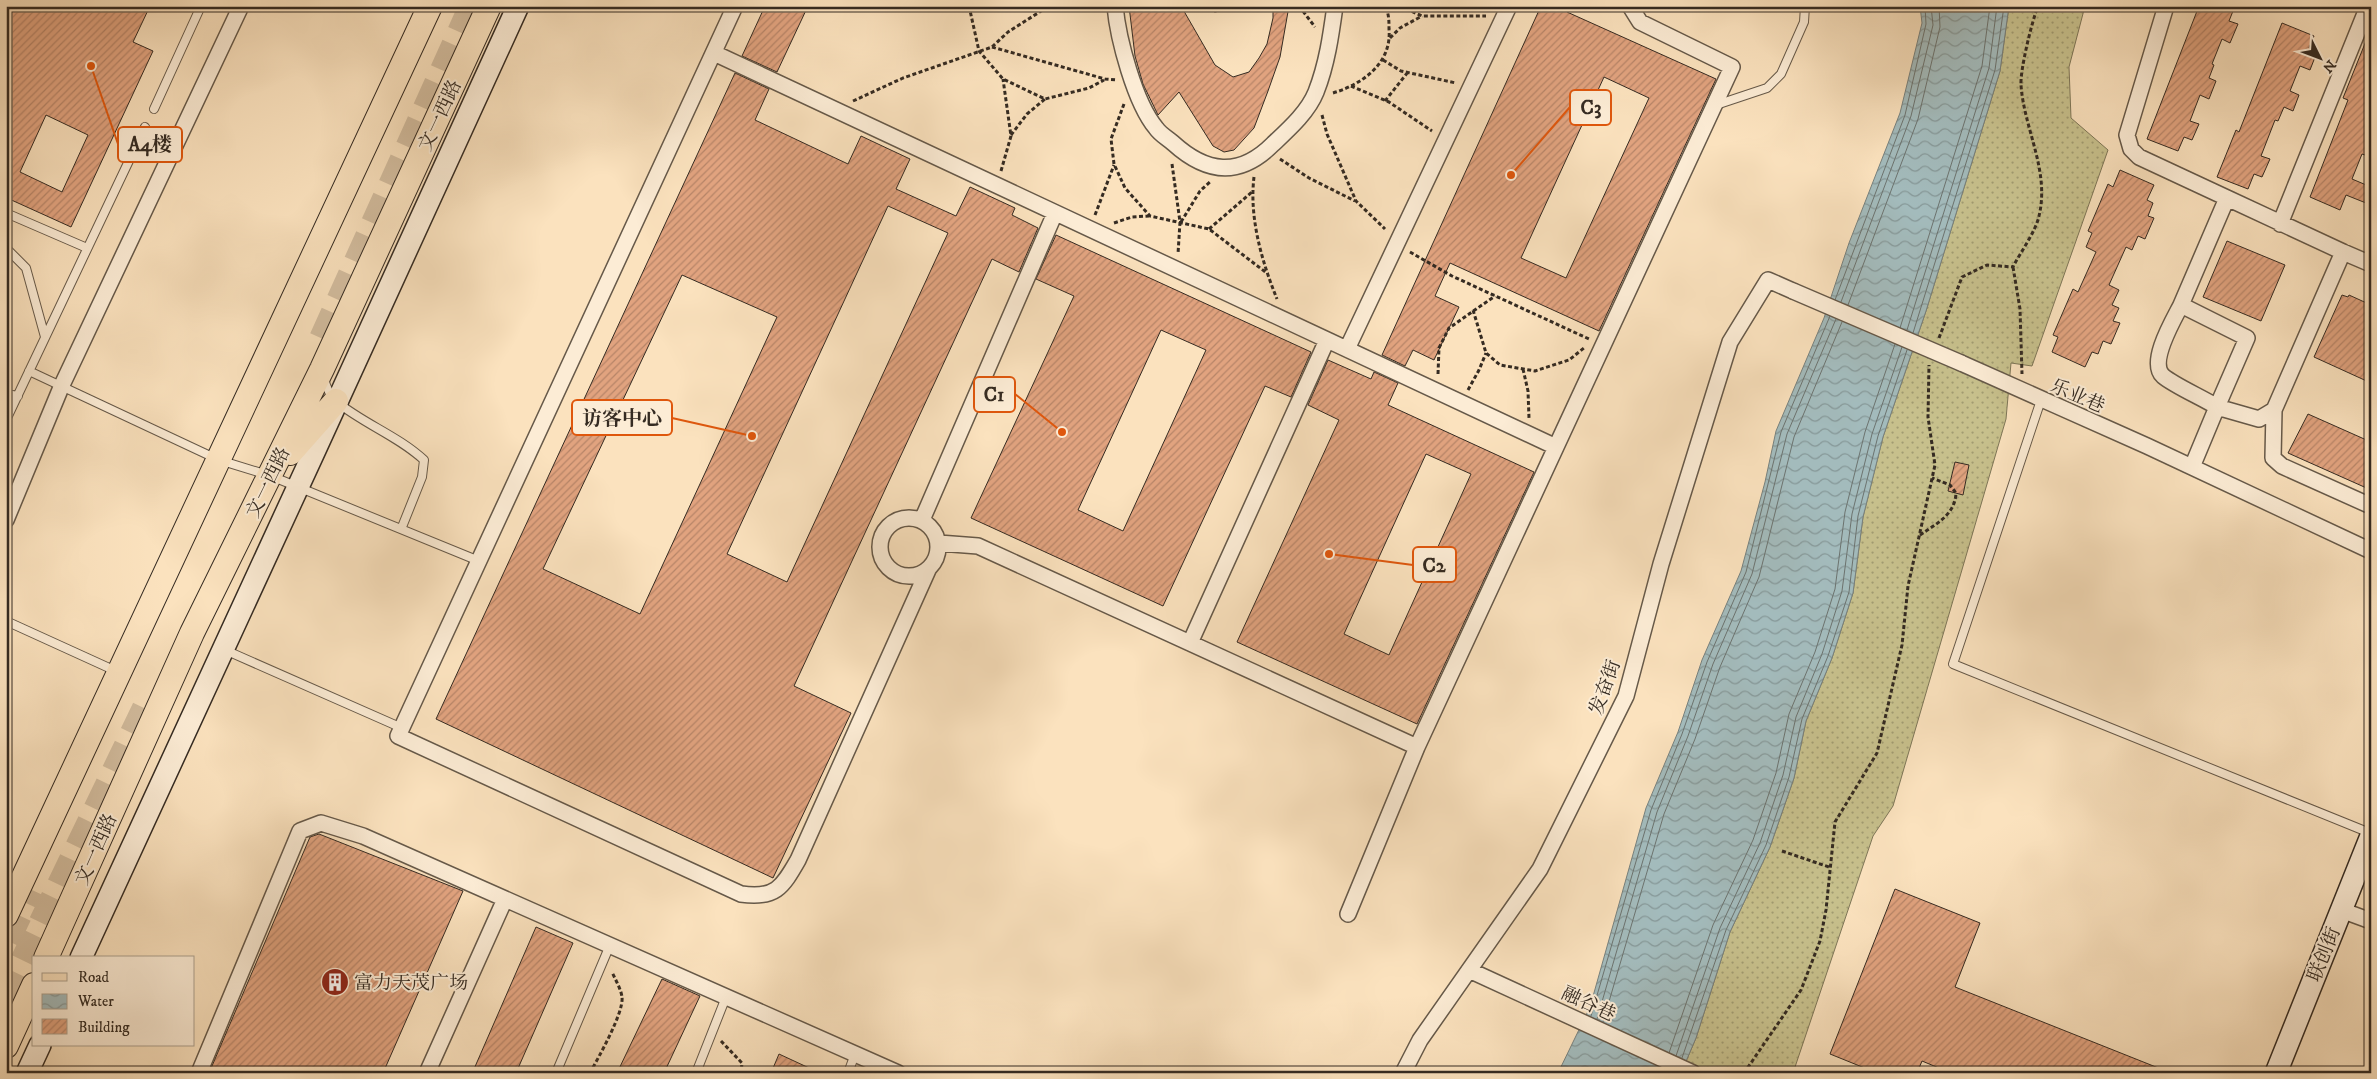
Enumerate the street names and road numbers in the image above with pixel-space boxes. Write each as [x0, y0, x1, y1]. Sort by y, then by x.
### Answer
street label: 文一西路 [414, 76, 467, 155]
street label: 乐业巷 [2047, 375, 2108, 418]
street label: 文一西路 [241, 443, 295, 522]
street label: 发奋街 [1585, 657, 1626, 718]
street label: 文一西路 [70, 810, 122, 889]
street label: 联创街 [2303, 924, 2346, 985]
street label: 融谷巷 [1558, 982, 1619, 1027]

